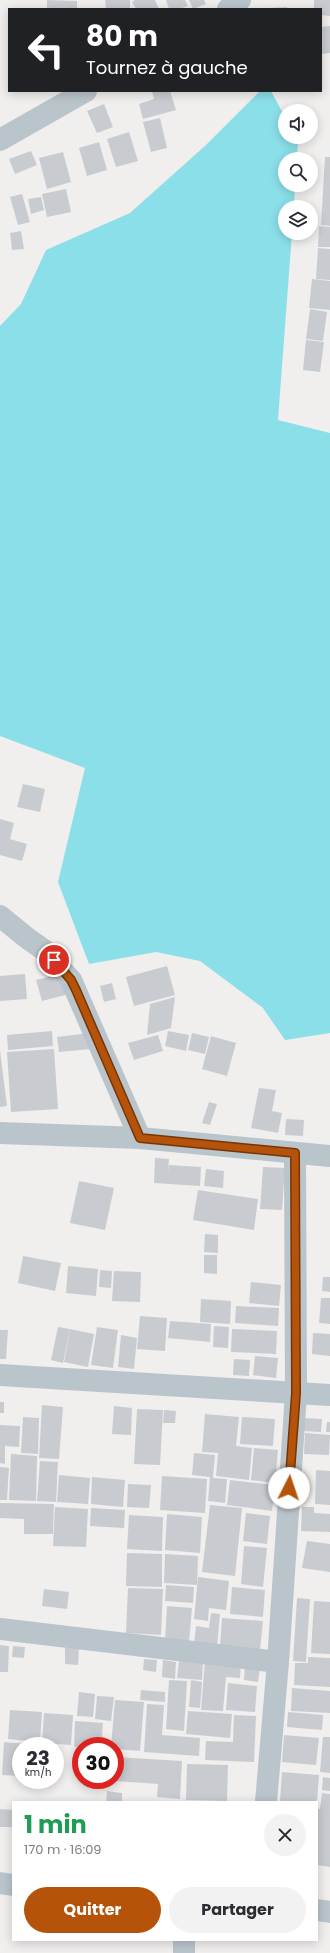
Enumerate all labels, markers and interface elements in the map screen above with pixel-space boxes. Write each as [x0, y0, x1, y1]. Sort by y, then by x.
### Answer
text: 80 m [86, 17, 158, 56]
icon: left [20, 24, 72, 76]
text: Tournez à gauche [86, 55, 248, 80]
map controls [278, 104, 318, 240]
button: sound [278, 104, 318, 144]
button: search [278, 152, 318, 192]
button: layers [278, 200, 318, 240]
pin [37, 943, 71, 977]
icon: arrive [43, 949, 65, 971]
position arrow [268, 1467, 310, 1509]
speed limit sign: 30 [72, 1737, 124, 1789]
text: 23 [26, 1744, 50, 1772]
text: km/h [25, 1765, 51, 1780]
text: 1 min [24, 1808, 87, 1841]
button: close [264, 1814, 306, 1856]
text: 170 m · 16:09 [24, 1840, 102, 1859]
button: Quitter [24, 1887, 161, 1933]
button: Partager [169, 1887, 306, 1933]

